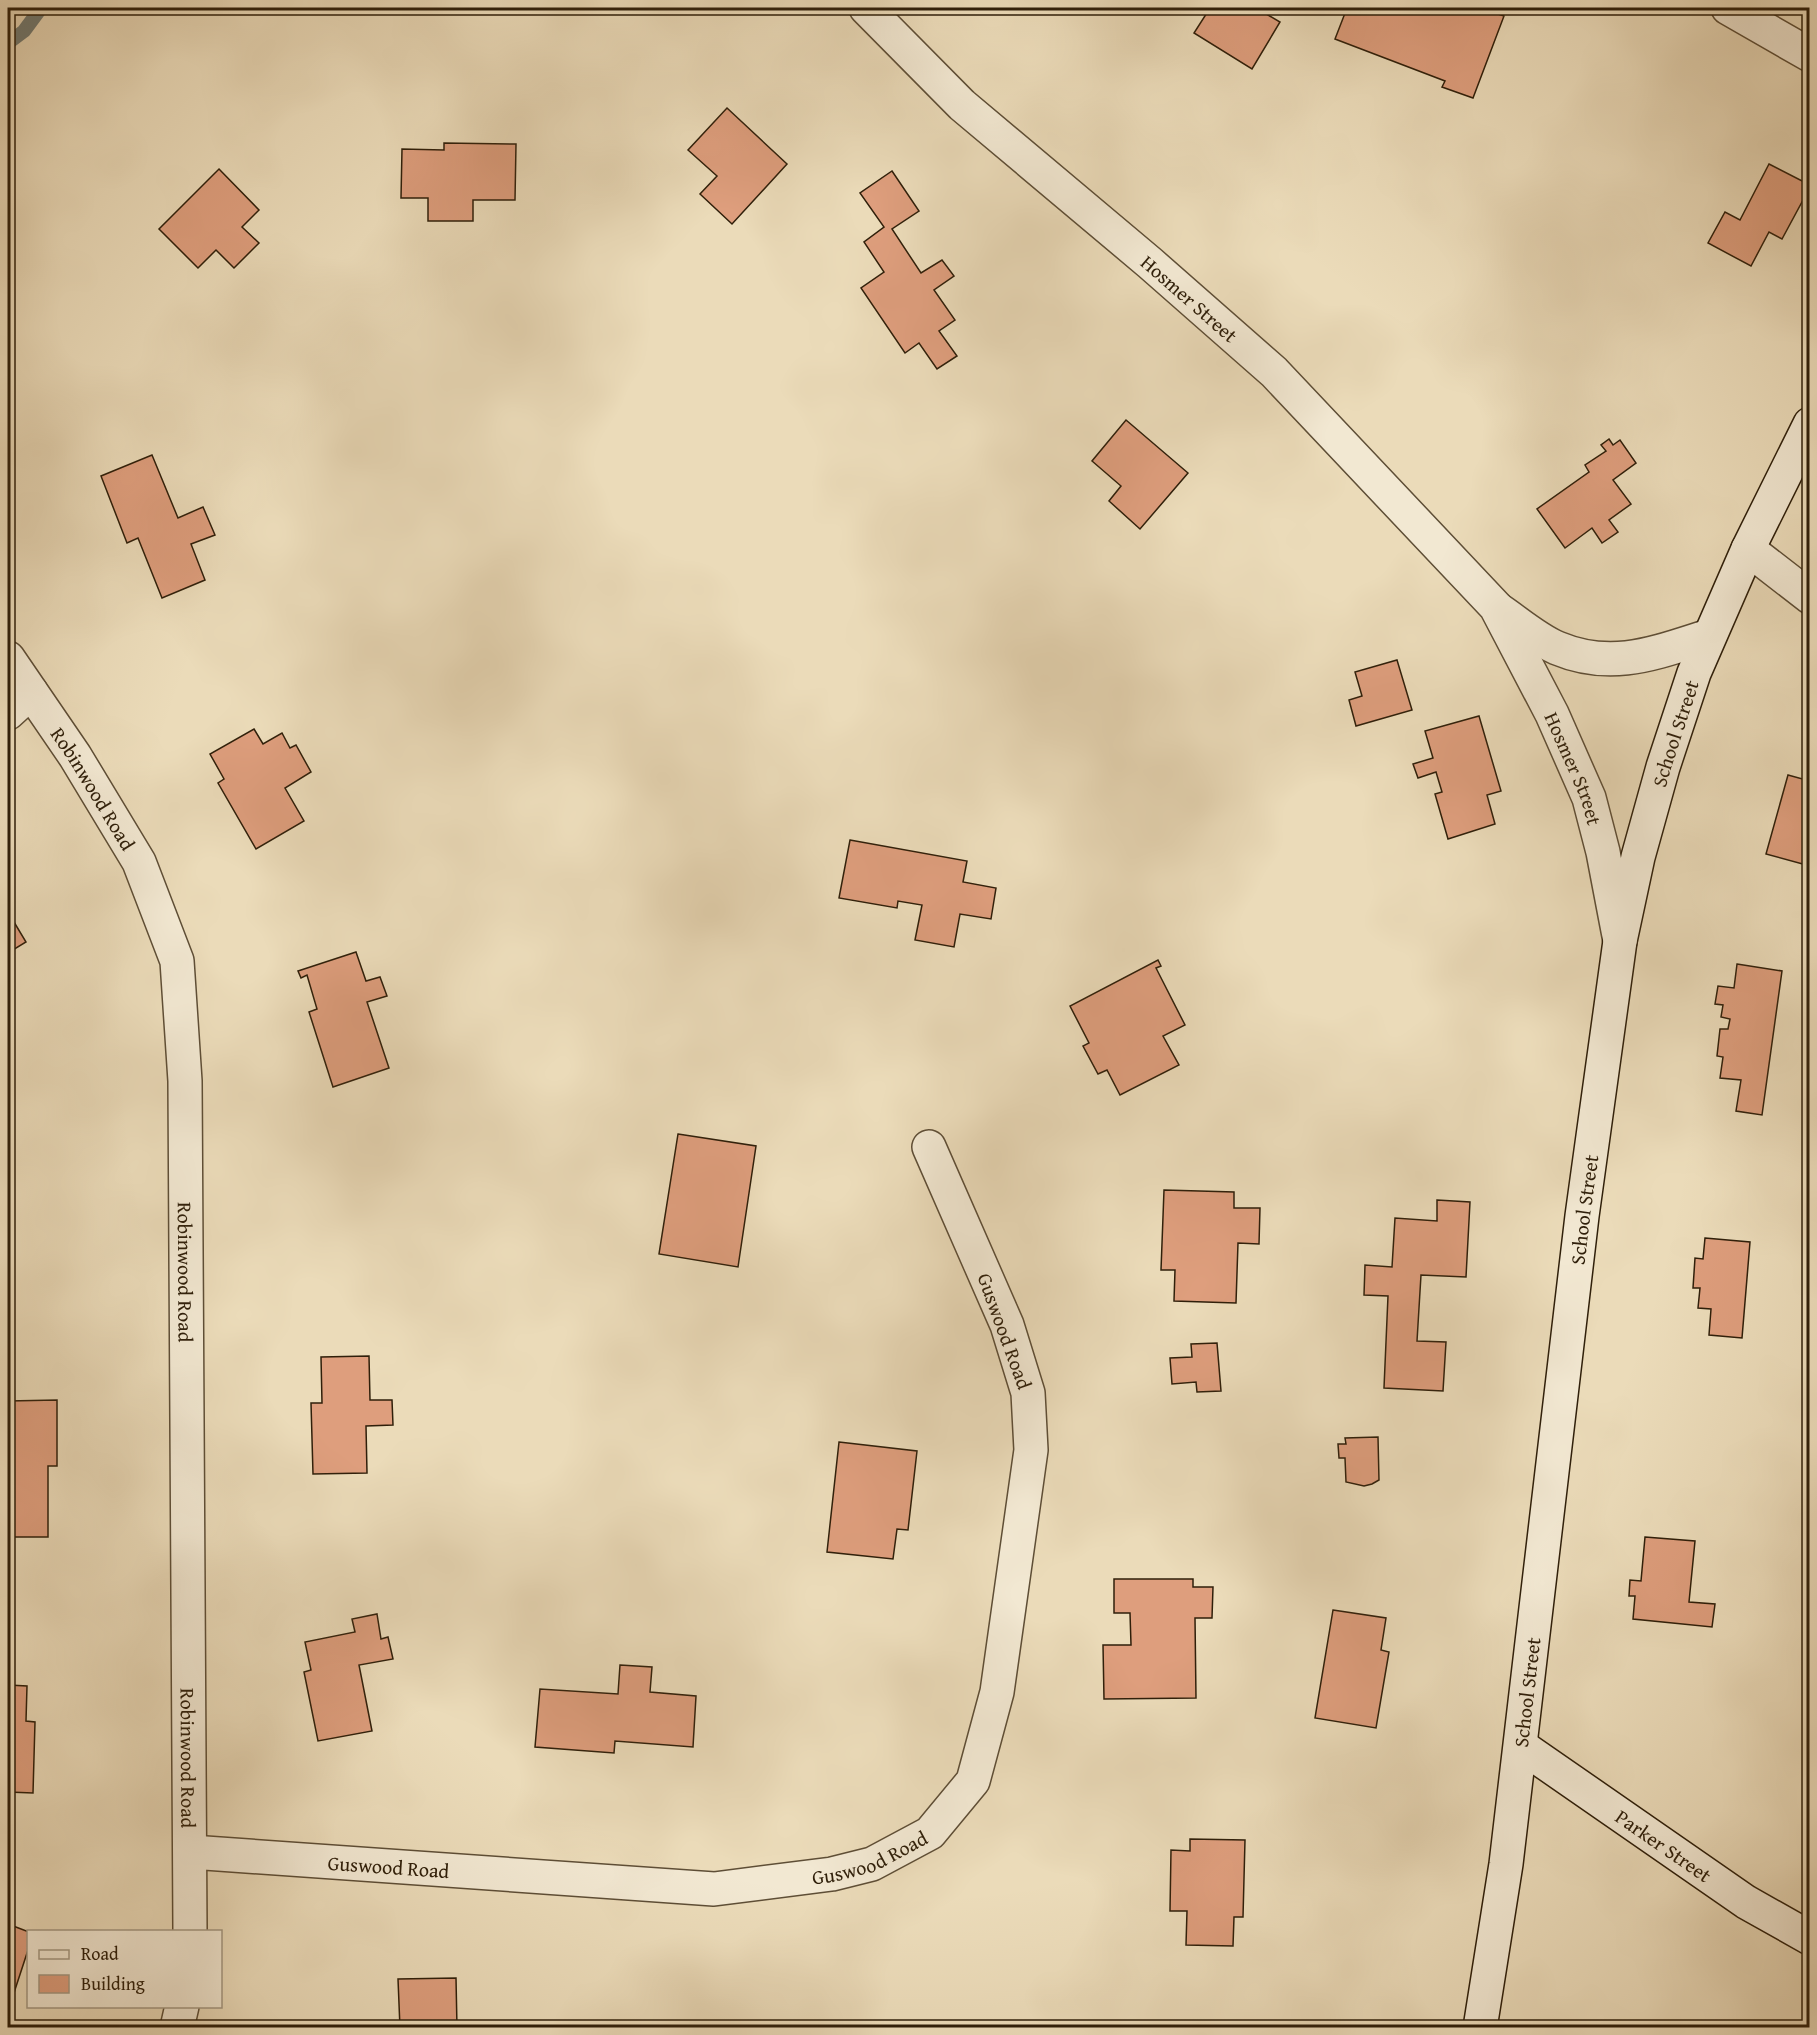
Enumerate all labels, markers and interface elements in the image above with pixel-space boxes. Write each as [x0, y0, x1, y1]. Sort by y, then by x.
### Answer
street label: Hosmer Street [1135, 247, 1245, 349]
street label: School Street [1644, 676, 1705, 790]
street label: Hosmer Street [1538, 707, 1610, 828]
street label: Robinwood Road [44, 721, 143, 856]
street label: School Street [1562, 1153, 1605, 1266]
street label: Robinwood Road [171, 1202, 201, 1343]
street label: Guswood Road [971, 1269, 1040, 1393]
street label: School Street [1505, 1636, 1547, 1749]
street label: Robinwood Road [174, 1688, 204, 1829]
street label: Parker Street [1610, 1802, 1718, 1889]
street label: Guswood Road [810, 1823, 932, 1891]
street label: Guswood Road [327, 1847, 451, 1885]
legend [27, 1930, 222, 2008]
text: Road [81, 1940, 119, 1967]
text: Building [81, 1970, 145, 1997]

